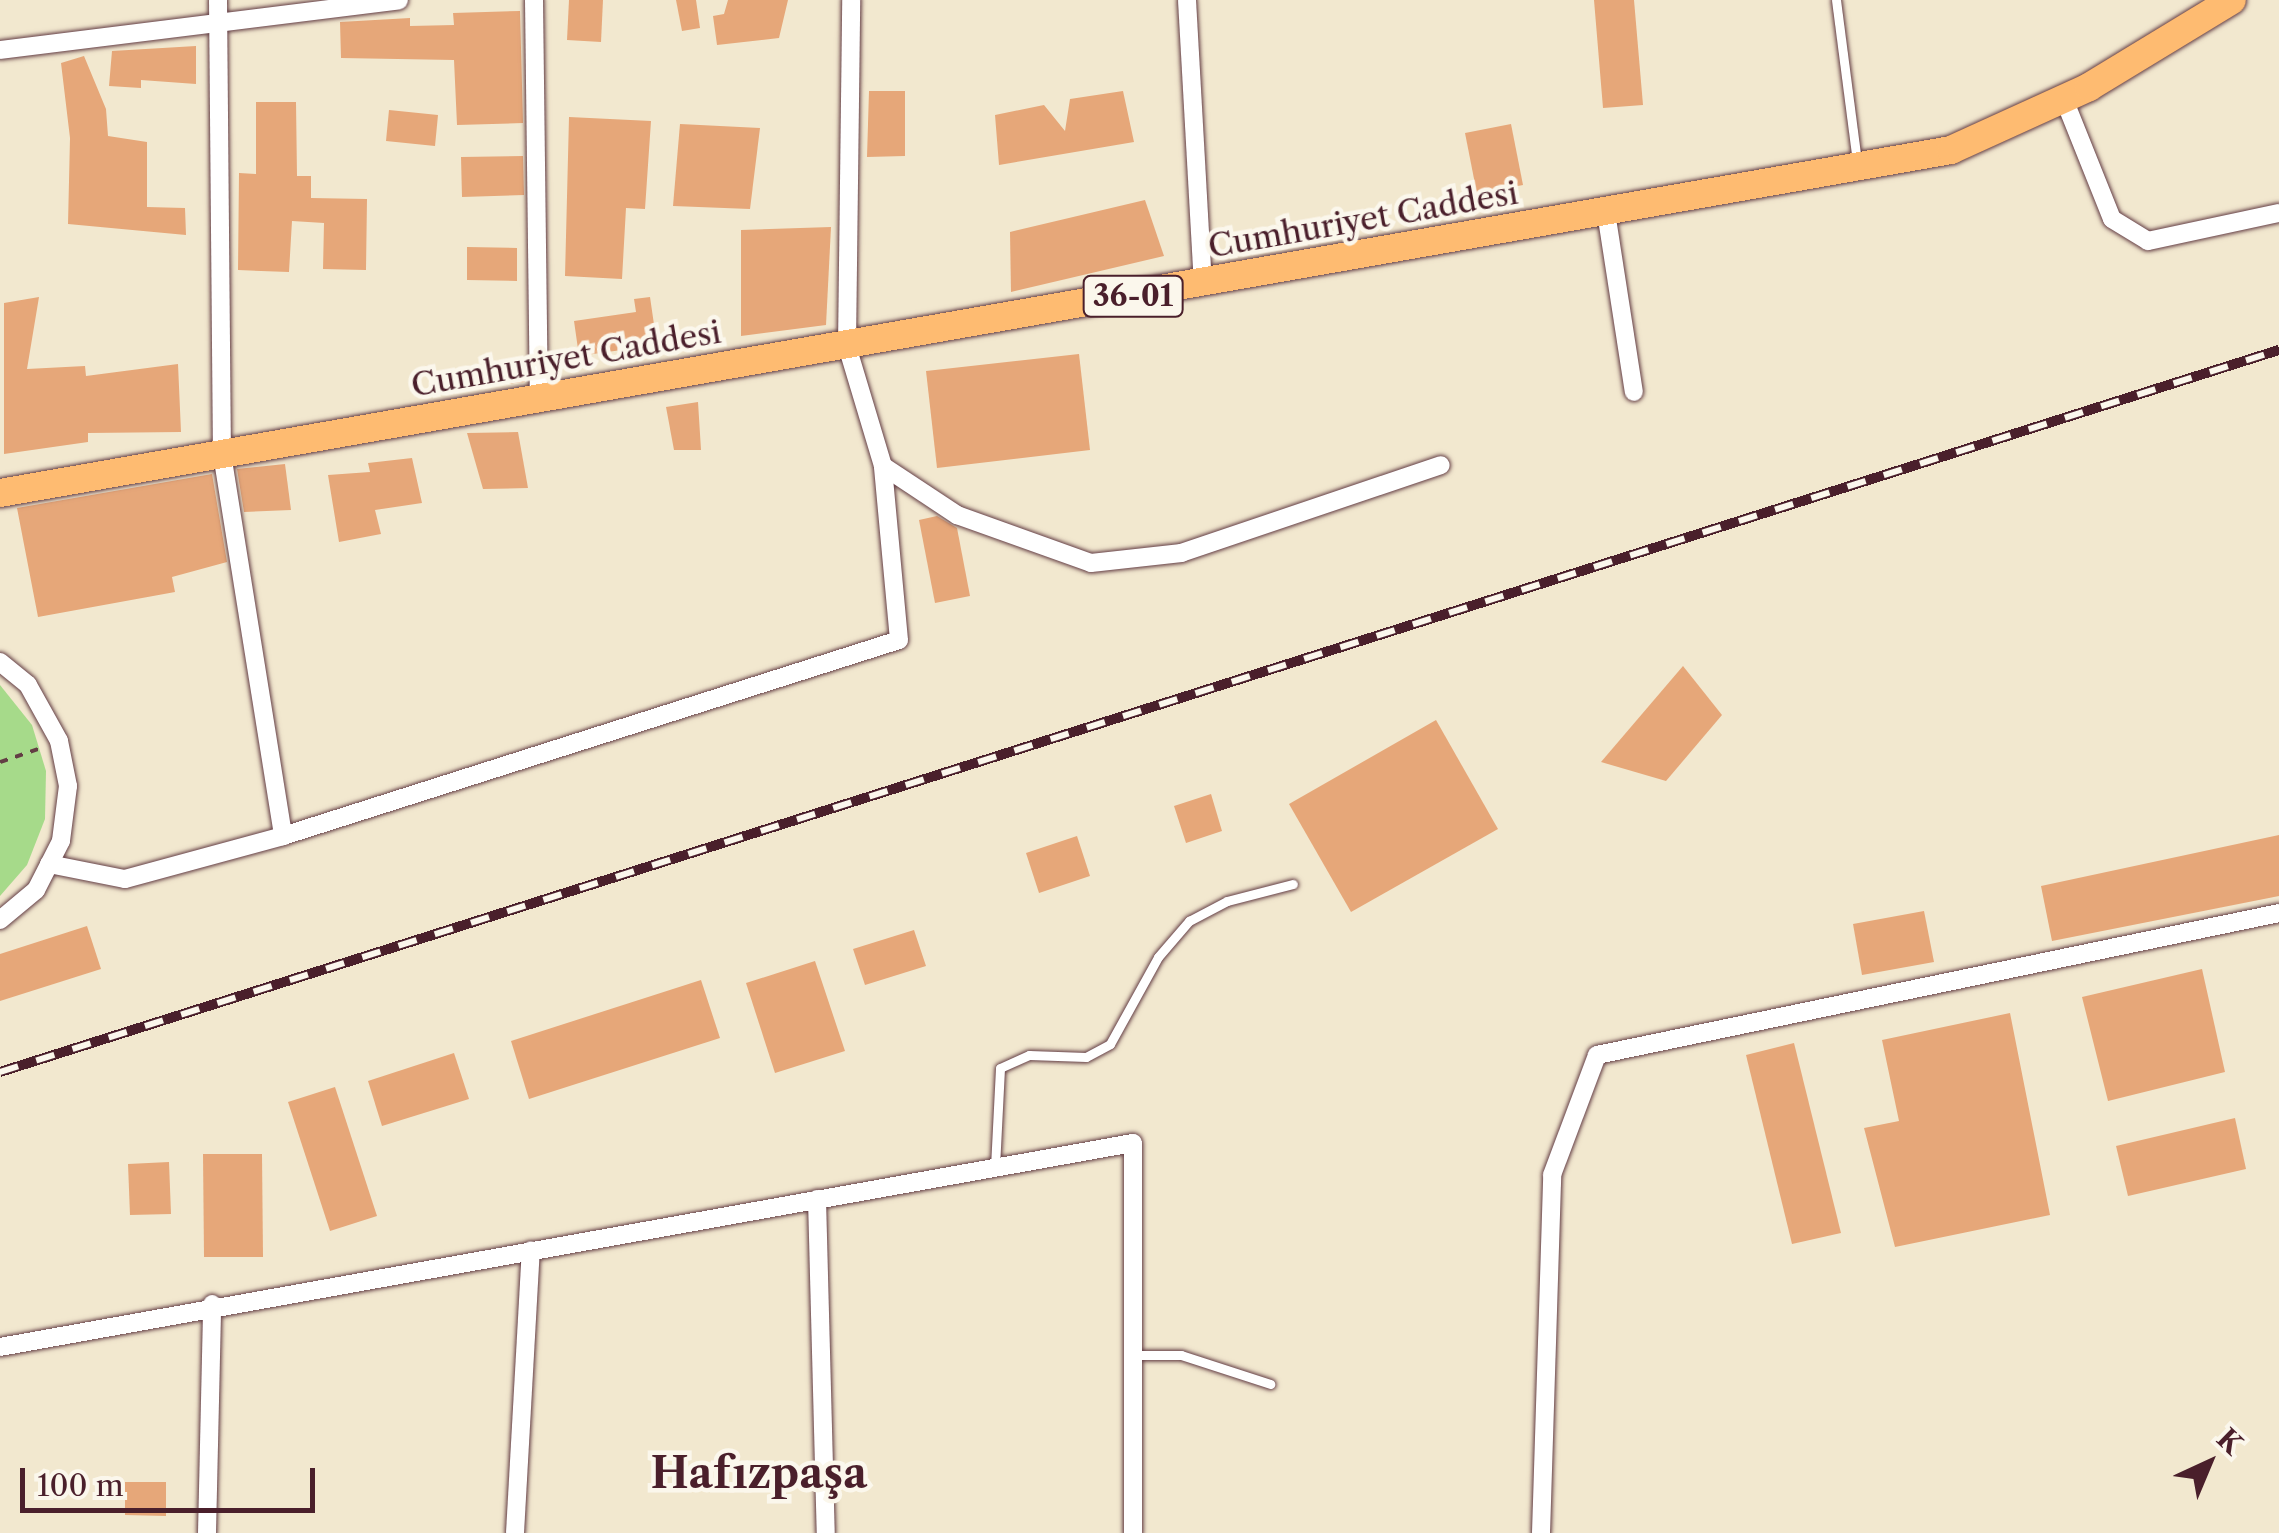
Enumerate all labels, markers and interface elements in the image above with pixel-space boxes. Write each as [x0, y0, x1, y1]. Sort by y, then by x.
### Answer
street label: Cumhuriyet Caddesi [1205, 174, 1521, 266]
road number: 36-01 [1080, 271, 1186, 321]
street label: Cumhuriyet Caddesi [408, 313, 724, 405]
north arrow [2159, 1413, 2259, 1513]
text: K [2210, 1421, 2250, 1461]
scale bar [25, 1448, 320, 1510]
district label: Hafızpaşa [651, 1448, 867, 1498]
text: 100 m [37, 1467, 124, 1504]

